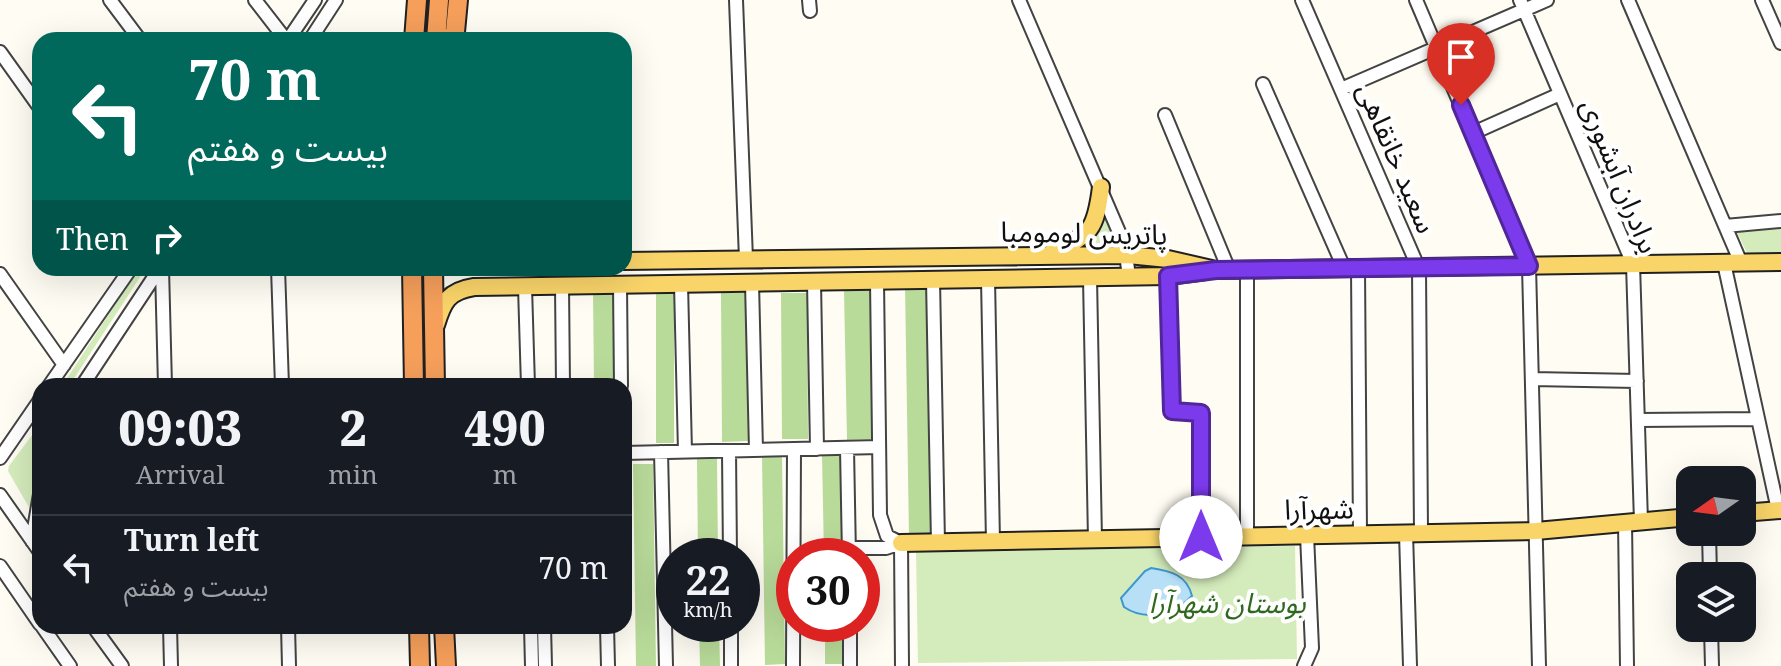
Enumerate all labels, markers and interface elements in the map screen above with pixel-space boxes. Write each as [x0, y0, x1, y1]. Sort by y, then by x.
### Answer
pin [1427, 23, 1495, 105]
icon: arrive [1439, 35, 1483, 79]
text: 70 m [188, 40, 321, 116]
icon: left [56, 64, 160, 168]
street label: سعید خانقاهی [1349, 77, 1447, 239]
street label: برادران آبشوری [1573, 93, 1669, 258]
text: بیست و هفتم [188, 123, 388, 172]
street label: پاتریس لومومبا [1000, 212, 1168, 253]
icon: right [145, 216, 189, 260]
text: Then [56, 218, 129, 259]
text: 09:03 [118, 395, 242, 460]
text: 2 [339, 395, 367, 460]
text: 490 [464, 395, 546, 460]
text: Arrival [136, 456, 225, 492]
text: min [328, 456, 378, 492]
text: m [493, 456, 517, 492]
north arrow [1676, 466, 1756, 546]
map controls [1676, 466, 1756, 642]
street label: شهرآرا [1284, 488, 1354, 528]
position arrow [1159, 495, 1243, 579]
text: Turn left [124, 519, 259, 560]
speed limit sign: 30 [776, 538, 880, 642]
icon: left [56, 545, 100, 589]
text: 70 m [538, 547, 608, 588]
text: 22 [685, 552, 731, 607]
button: layers [1676, 562, 1756, 642]
text: بیست و هفتم [124, 568, 268, 604]
park label: بوستان شهرآرا [1148, 583, 1306, 621]
text: km/h [683, 596, 733, 623]

